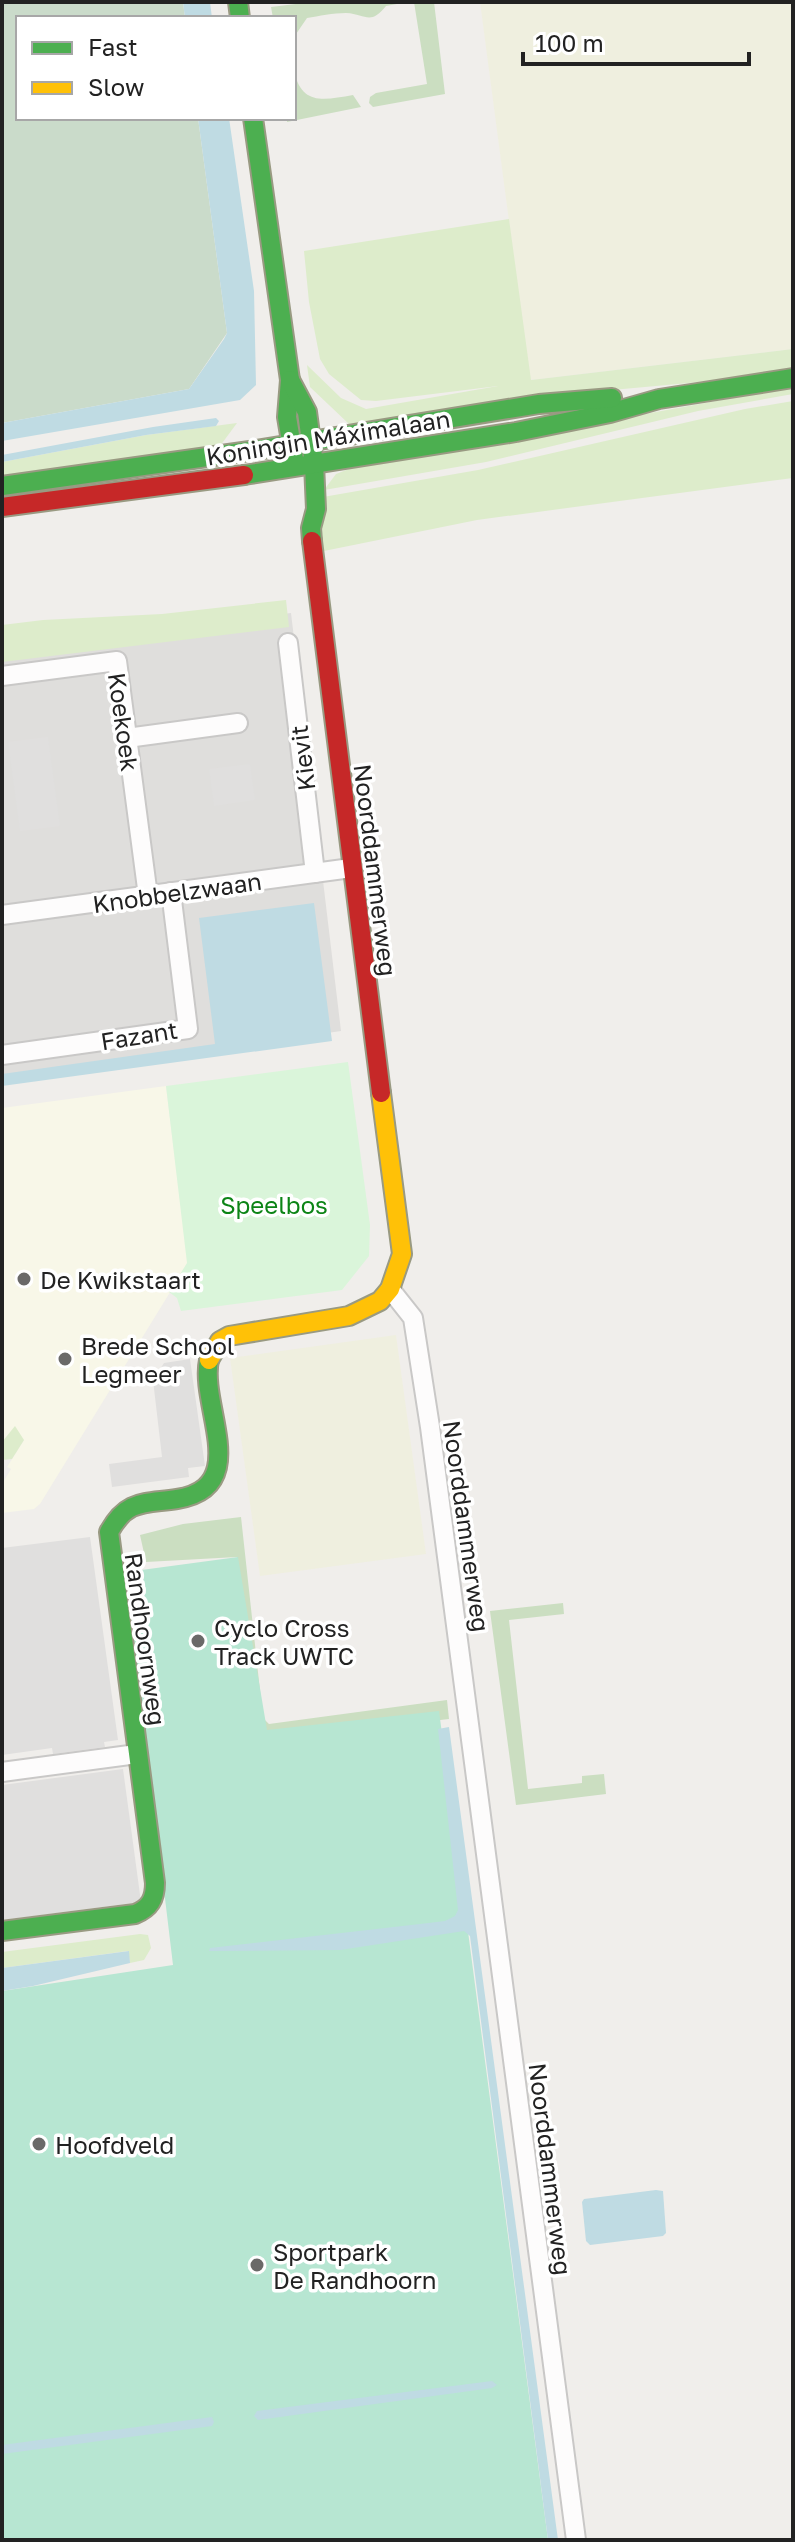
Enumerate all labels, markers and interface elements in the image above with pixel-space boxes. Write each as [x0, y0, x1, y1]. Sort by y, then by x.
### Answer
legend [16, 16, 296, 120]
scale bar [523, 16, 749, 66]
text: 100 m [535, 28, 604, 57]
text: Fast [88, 32, 138, 61]
text: Slow [88, 72, 144, 101]
street label: Koningin Máximalaan [204, 403, 452, 471]
street label: Koekoek [103, 671, 145, 773]
street label: Kievit [284, 724, 320, 792]
street label: Noorddammerweg [349, 762, 403, 978]
street label: Knobbelzwaan [91, 866, 263, 918]
street label: Fazant [99, 1015, 179, 1055]
park label: Speelbos [220, 1190, 328, 1219]
place label: De Kwikstaart [40, 1265, 201, 1294]
marker: De Kwikstaart [15, 1270, 33, 1288]
place label: Brede School Legmeer [81, 1331, 234, 1388]
marker: Brede School Legmeer [56, 1350, 74, 1368]
street label: Noorddammerweg [438, 1418, 496, 1634]
street label: Randhoornweg [119, 1551, 173, 1727]
place label: Cyclo Cross Track UWTC [214, 1613, 354, 1670]
marker: Cyclo Cross Track UWTC [189, 1632, 207, 1650]
street label: Noorddammerweg [524, 2061, 578, 2277]
place label: Hoofdveld [55, 2130, 174, 2159]
marker: Hoofdveld [30, 2135, 48, 2153]
place label: Sportpark De Randhoorn [273, 2237, 437, 2294]
marker: Sportpark De Randhoorn [248, 2256, 266, 2274]

